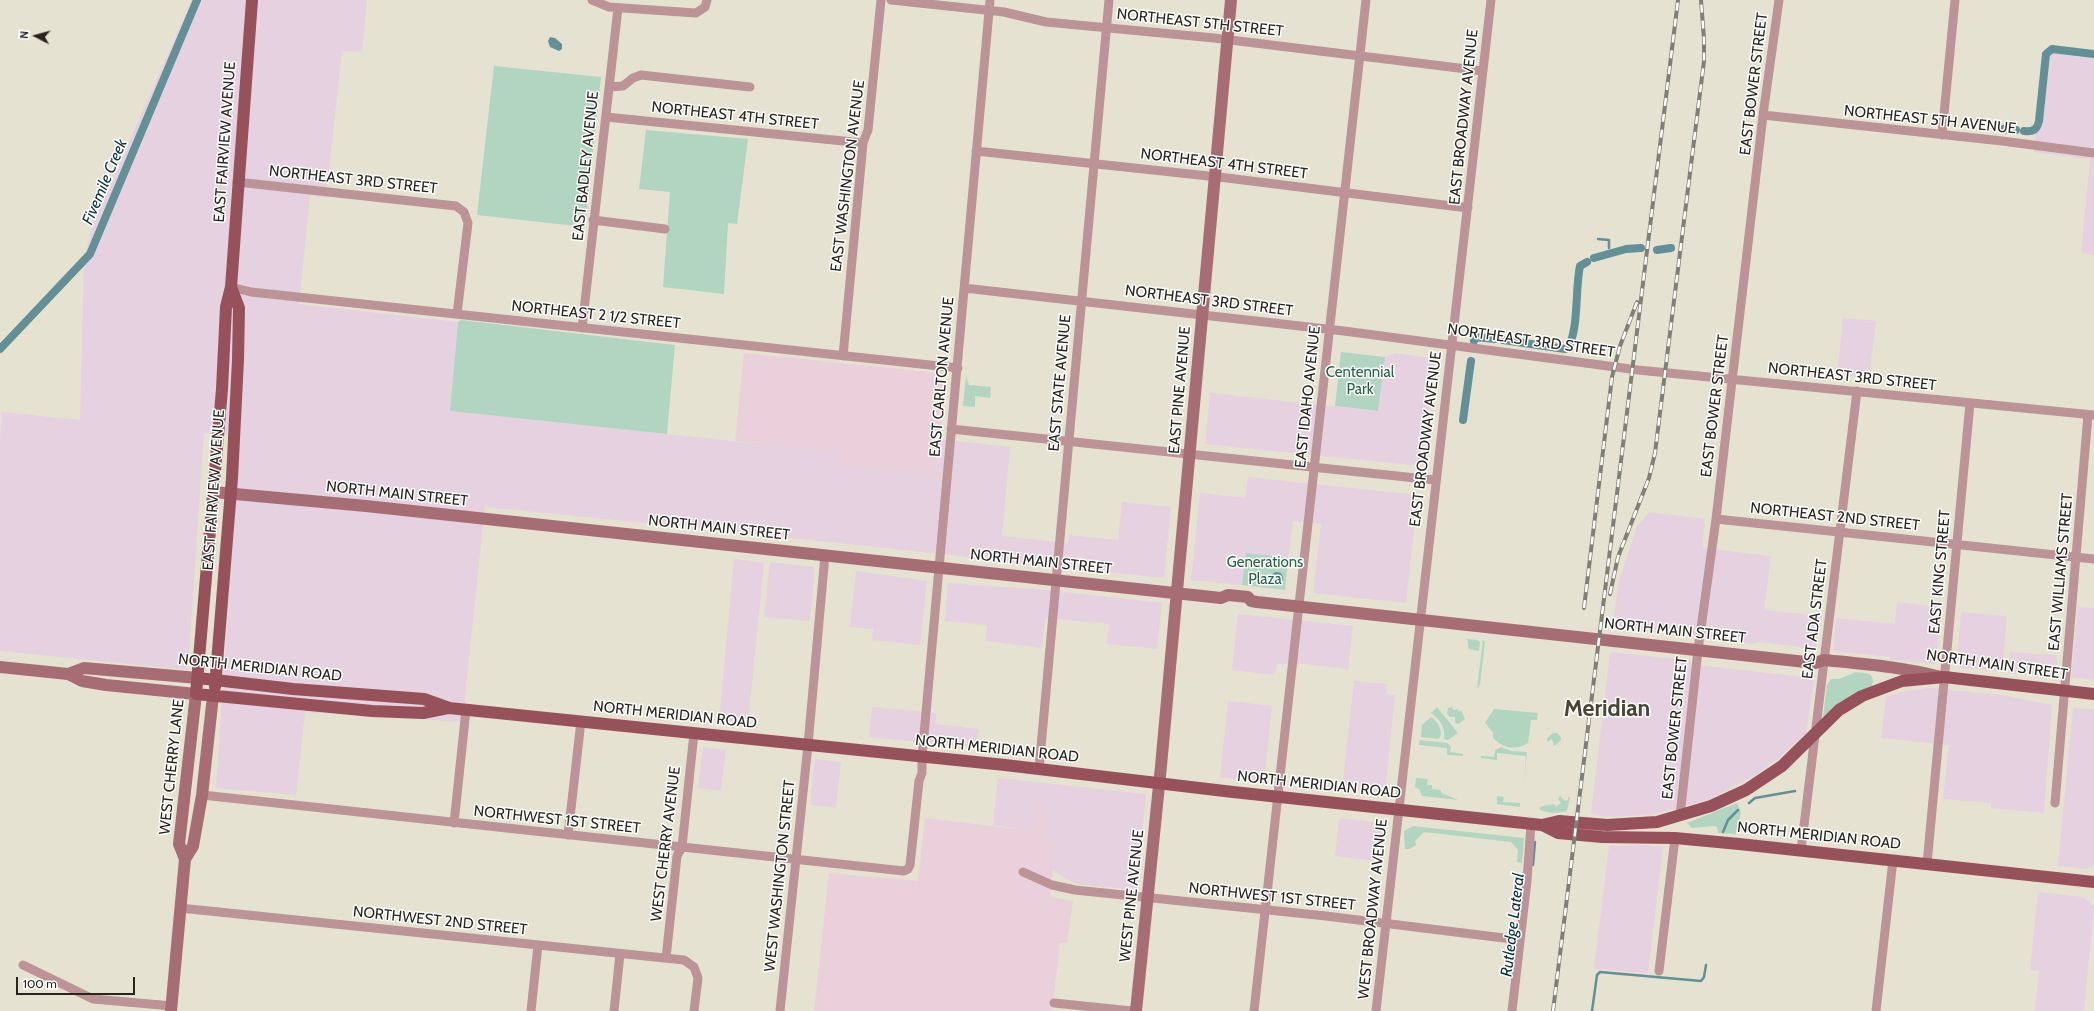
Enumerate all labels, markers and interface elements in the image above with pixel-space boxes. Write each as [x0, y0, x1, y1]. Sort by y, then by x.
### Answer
street label: NORTHEAST 5TH STREET [1116, 5, 1284, 41]
street label: EAST BOWER STREET [1736, 12, 1772, 156]
north arrow [16, 16, 56, 56]
street label: EAST BROADWAY AVENUE [1446, 28, 1482, 206]
text: N [17, 30, 31, 39]
street label: EAST FAIRVIEW AVENUE [210, 61, 240, 223]
street label: EAST WASHINGTON AVENUE [827, 79, 869, 273]
street label: EAST BADLEY AVENUE [569, 90, 603, 242]
street label: NORTHEAST 4TH STREET [651, 98, 819, 134]
street label: NORTHEAST 5TH AVENUE [1843, 102, 2017, 138]
water label: Fivemile Creek [78, 136, 132, 228]
street label: NORTHEAST 4TH STREET [1140, 145, 1308, 183]
street label: NORTHEAST 3RD STREET [268, 162, 438, 198]
street label: NORTHEAST 3RD STREET [1124, 282, 1294, 320]
street label: EAST CARLTON AVENUE [926, 296, 958, 458]
street label: NORTHEAST 2 1/2 STREET [511, 297, 681, 333]
street label: EAST STATE AVENUE [1045, 314, 1075, 452]
street label: NORTHEAST 3RD STREET [1446, 320, 1616, 362]
street label: EAST PINE AVENUE [1165, 325, 1195, 455]
street label: EAST IDAHO AVENUE [1292, 325, 1324, 469]
street label: EAST BOWER STREET [1697, 334, 1733, 478]
street label: EAST BROADWAY AVENUE [1406, 350, 1446, 528]
street label: NORTHEAST 3RD STREET [1767, 359, 1937, 395]
park label: Centennial Park [1326, 364, 1394, 399]
street label: EAST FAIRVIEW AVENUE [199, 409, 229, 571]
street label: NORTH MAIN STREET [325, 478, 469, 510]
street label: EAST WILLIAMS STREET [2045, 492, 2077, 652]
street label: NORTHEAST 2ND STREET [1749, 499, 1921, 535]
street label: EAST KING STREET [1926, 509, 1954, 635]
street label: NORTH MAIN STREET [647, 512, 791, 544]
street label: NORTH MAIN STREET [969, 546, 1113, 578]
park label: Generations Plaza [1227, 554, 1303, 589]
street label: EAST ADA STREET [1799, 558, 1831, 680]
street label: NORTH MAIN STREET [1603, 615, 1747, 647]
street label: NORTH MAIN STREET [1925, 646, 2069, 684]
street label: NORTH MERIDIAN ROAD [177, 650, 343, 686]
street label: EAST BOWER STREET [1659, 656, 1691, 800]
district label: Meridian [1564, 695, 1650, 723]
street label: NORTH MERIDIAN ROAD [592, 697, 758, 733]
street label: WEST CHERRY LANE [156, 698, 188, 836]
street label: NORTH MERIDIAN ROAD [914, 731, 1080, 767]
street label: WEST CHERRY AVENUE [648, 765, 684, 923]
street label: NORTH MERIDIAN ROAD [1236, 767, 1402, 803]
street label: WEST WASHINGTON STREET [761, 779, 799, 973]
street label: NORTHWEST 1ST STREET [473, 802, 641, 838]
street label: WEST BROADWAY AVENUE [1355, 818, 1391, 1000]
street label: NORTH MERIDIAN ROAD [1736, 818, 1902, 854]
street label: WEST PINE AVENUE [1116, 829, 1148, 963]
water label: Rutledge Lateral [1497, 872, 1529, 978]
street label: NORTHWEST 1ST STREET [1188, 879, 1356, 915]
street label: NORTHWEST 2ND STREET [352, 903, 528, 939]
scale bar [18, 969, 137, 995]
text: 100 m [23, 976, 57, 991]

